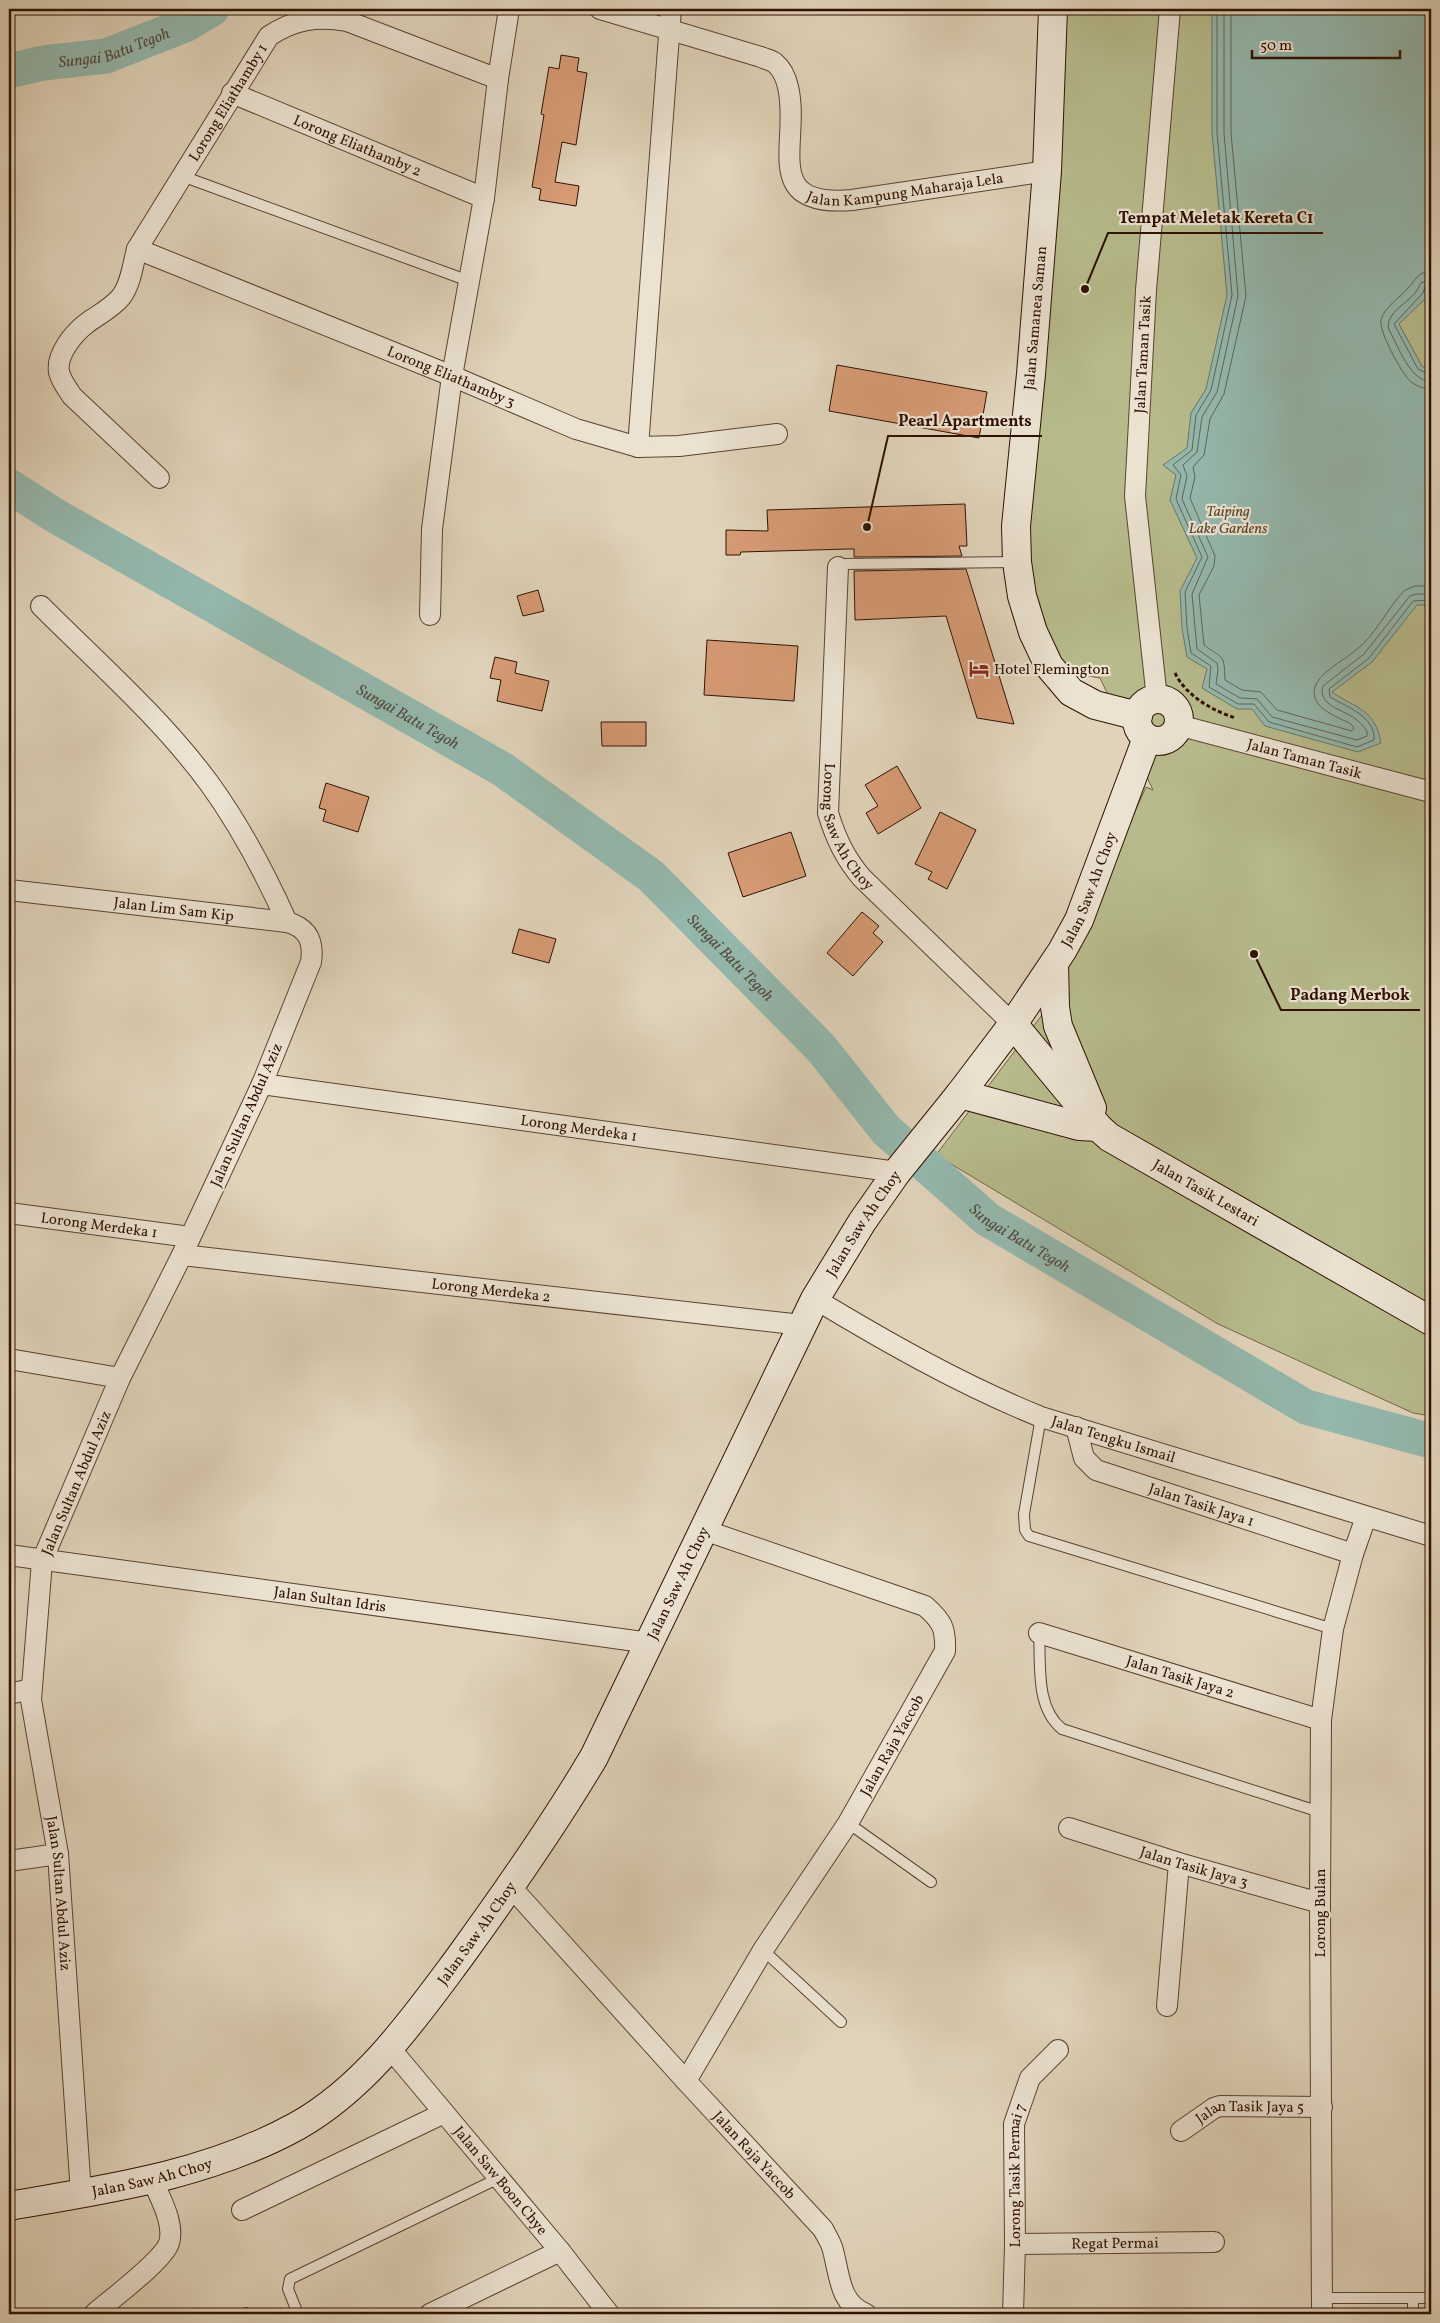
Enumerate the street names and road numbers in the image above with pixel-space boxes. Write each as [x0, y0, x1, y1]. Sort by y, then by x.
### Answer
street label: Lorong Eliathamby 1 [185, 40, 274, 166]
street label: Lorong Eliathamby 2 [290, 111, 424, 183]
street label: Jalan Kampung Maharaja Lela [803, 169, 1005, 213]
street label: Jalan Samanea Saman [1020, 245, 1053, 391]
street label: Jalan Taman Tasik [1130, 295, 1158, 414]
street label: Lorong Eliathamby 3 [383, 342, 518, 414]
street label: Jalan Taman Tasik [1244, 735, 1364, 785]
street label: Lorong Saw Ah Choy [816, 763, 878, 896]
street label: Jalan Saw Ah Choy [1057, 829, 1123, 952]
street label: Jalan Lim Sam Kip [112, 893, 235, 928]
street label: Jalan Sultan Abdul Aziz [206, 1040, 289, 1191]
street label: Lorong Merdeka 1 [519, 1111, 638, 1148]
street label: Jalan Tasik Lestari [1148, 1155, 1262, 1232]
street label: Jalan Saw Ah Choy [822, 1167, 907, 1281]
street label: Lorong Merdeka 1 [39, 1208, 159, 1245]
street label: Lorong Merdeka 2 [430, 1274, 552, 1309]
street label: Jalan Sultan Abdul Aziz [37, 1408, 117, 1559]
street label: Jalan Tengku Ismail [1048, 1412, 1178, 1469]
street label: Jalan Tasik Jaya 1 [1146, 1479, 1257, 1533]
street label: Jalan Saw Ah Choy [643, 1524, 716, 1644]
street label: Jalan Sultan Idris [272, 1582, 387, 1619]
street label: Jalan Tasik Jaya 2 [1123, 1652, 1237, 1705]
street label: Jalan Raja Yaccob [856, 1691, 930, 1801]
street label: Jalan Sultan Abdul Aziz [39, 1814, 75, 1972]
street label: Jalan Tasik Jaya 3 [1137, 1842, 1250, 1894]
street label: Lorong Bulan [1311, 1868, 1332, 1957]
street label: Jalan Saw Ah Choy [433, 1878, 522, 1990]
street label: Jalan Tasik Jaya 5 [1192, 2097, 1304, 2130]
street label: Lorong Tasik Permai 7 [1005, 2101, 1032, 2248]
street label: Jalan Raja Yaccob [707, 2107, 800, 2205]
street label: Jalan Saw Boon Chye [448, 2122, 551, 2240]
street label: Jalan Saw Ah Choy [91, 2154, 215, 2203]
street label: Regat Permai [1071, 2234, 1159, 2255]

